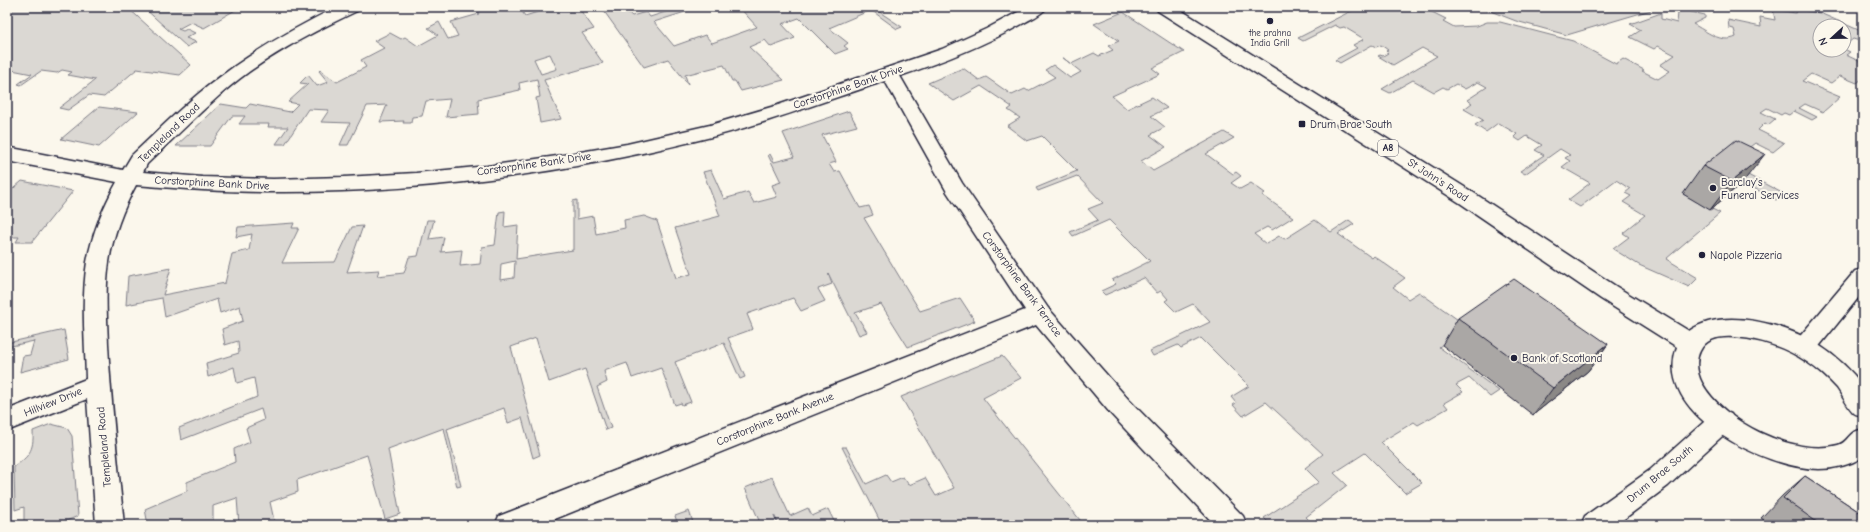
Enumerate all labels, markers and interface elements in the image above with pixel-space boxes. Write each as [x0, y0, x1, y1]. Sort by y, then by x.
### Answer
marker: the prahna India Grill [1265, 16, 1275, 26]
north arrow [1812, 18, 1852, 58]
place label: the prahna India Grill [1248, 28, 1291, 48]
text: N [1816, 36, 1831, 47]
street label: Corstorphine Bank Drive [791, 62, 905, 112]
street label: Templeland Road [135, 100, 203, 166]
place label: Drum Brae South [1310, 118, 1392, 131]
marker: Drum Brae South [1297, 119, 1307, 129]
road number: A8 [1378, 140, 1398, 156]
street label: Corstorphine Bank Drive [476, 149, 592, 178]
street label: St John's Road [1405, 156, 1471, 205]
street label: Corstorphine Bank Drive [154, 173, 270, 193]
place label: Barclay's Funeral Services [1721, 176, 1799, 202]
marker: Barclay's Funeral Services [1708, 183, 1718, 193]
street label: Corstorphine Bank Terrace [979, 229, 1065, 340]
place label: Napole Pizzeria [1710, 249, 1782, 262]
marker: Napole Pizzeria [1697, 250, 1707, 260]
place label: Bank of Scotland [1522, 352, 1603, 365]
marker: Bank of Scotland [1509, 353, 1519, 363]
street label: Hillview Drive [22, 384, 85, 420]
street label: Corstorphine Bank Avenue [715, 389, 836, 448]
street label: Templeland Road [94, 406, 114, 488]
street label: Drum Brae South [1624, 443, 1696, 505]

